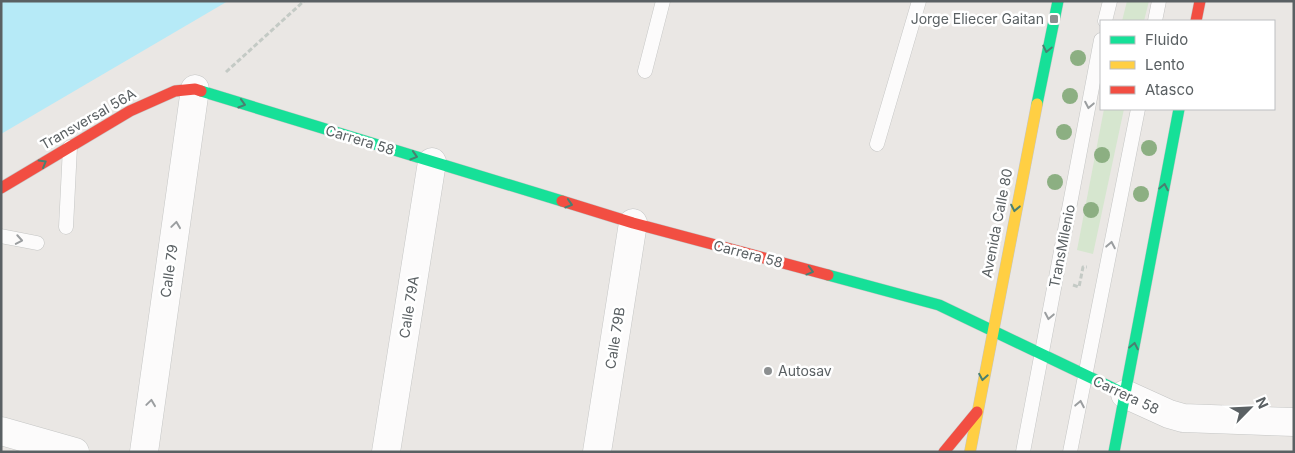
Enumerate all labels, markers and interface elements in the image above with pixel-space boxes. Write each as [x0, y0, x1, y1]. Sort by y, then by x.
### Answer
place label: Jorge Eliecer Gaitan [911, 10, 1044, 27]
marker: Jorge Eliecer Gaitan [1048, 13, 1060, 25]
legend [1100, 20, 1275, 110]
text: Fluido [1145, 30, 1188, 49]
one-way arrow [1042, 44, 1053, 53]
text: Lento [1145, 55, 1185, 74]
text: Atasco [1145, 80, 1194, 99]
street label: Transversal 56A [37, 84, 139, 153]
one-way arrow [237, 98, 245, 108]
one-way arrow [1084, 101, 1095, 110]
street label: Carrera 58 [324, 121, 397, 158]
one-way arrow [409, 151, 418, 161]
one-way arrow [38, 159, 47, 169]
street label: Avenida Calle 80 [978, 167, 1015, 279]
one-way arrow [1158, 182, 1168, 191]
one-way arrow [565, 198, 573, 208]
street label: TransMilenio [1045, 203, 1078, 289]
one-way arrow [1010, 204, 1020, 212]
one-way arrow [170, 221, 181, 229]
one-way arrow [15, 234, 23, 244]
street label: Carrera 58 [712, 236, 785, 271]
one-way arrow [1106, 240, 1116, 249]
street label: Calle 79 [156, 243, 181, 299]
one-way arrow [806, 265, 814, 275]
street label: Calle 79A [395, 274, 422, 339]
street label: Calle 79B [601, 306, 628, 370]
one-way arrow [1044, 312, 1054, 321]
one-way arrow [1128, 342, 1138, 351]
place label: Autosav [778, 362, 832, 379]
marker: Autosav [762, 365, 774, 377]
one-way arrow [979, 372, 989, 381]
street label: Carrera 58 [1090, 372, 1162, 417]
north arrow [1225, 383, 1275, 433]
text: N [1252, 394, 1272, 411]
one-way arrow [145, 399, 155, 408]
one-way arrow [1074, 400, 1084, 408]

